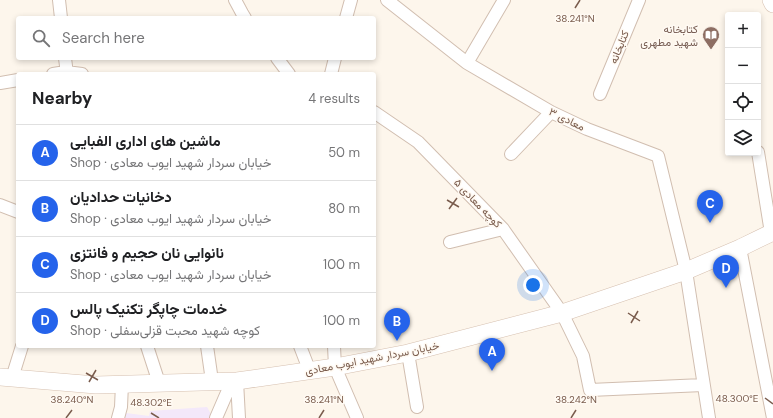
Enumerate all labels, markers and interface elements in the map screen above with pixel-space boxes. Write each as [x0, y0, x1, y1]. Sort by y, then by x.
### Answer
text: 38.241°N [555, 12, 595, 25]
map controls [725, 12, 761, 156]
button: + [725, 12, 761, 48]
search box [16, 16, 376, 60]
place label: کتابخانه شهید مطهری [640, 22, 698, 49]
library icon: کتابخانه شهید مطهری [701, 25, 721, 50]
icon: search [30, 27, 52, 49]
text: Search here [62, 28, 145, 48]
street label: کتابخانه [606, 28, 632, 66]
button: − [725, 48, 761, 84]
button: locate [725, 84, 761, 120]
text: Nearby [32, 87, 92, 109]
text: 4 results [308, 90, 360, 107]
street label: معادی ۳ [547, 104, 587, 134]
button: layers [725, 120, 761, 156]
text: ماشین های اداری الفبایی [70, 131, 221, 151]
text: A [40, 144, 50, 161]
text: 50 m [328, 144, 360, 161]
text: Shop · خیابان سردار شهید ایوب معادی [70, 154, 271, 171]
street label: کوچه معادی ۵ [450, 175, 505, 231]
text: دخانیات حدادیان [70, 187, 172, 207]
pin: C [697, 190, 723, 223]
text: B [41, 200, 49, 217]
text: 80 m [328, 200, 360, 217]
text: Shop · خیابان سردار شهید ایوب معادی [70, 210, 271, 227]
text: نانوایی نان حجیم و فانتزی [70, 243, 224, 263]
pin: D [713, 255, 739, 288]
text: C [40, 256, 50, 273]
text: 100 m [323, 256, 360, 273]
text: Shop · خیابان سردار شهید ایوب معادی [70, 266, 271, 283]
your location [523, 275, 543, 295]
text: خدمات چاپگر تکنیک پالس [70, 299, 227, 319]
pin: B [384, 308, 410, 341]
text: D [40, 312, 50, 329]
text: 100 m [323, 312, 360, 329]
text: Shop · کوچه شهید محبت قزلی‌سفلی [70, 322, 260, 339]
street label: خیابان سردار شهید ایوب معادی [304, 338, 440, 378]
pin: A [479, 338, 505, 371]
text: 48.300°E [716, 392, 759, 405]
text: 38.240°N [51, 393, 93, 406]
text: 38.241°N [304, 393, 344, 406]
text: 38.242°N [555, 393, 597, 406]
text: 48.302°E [130, 396, 172, 409]

